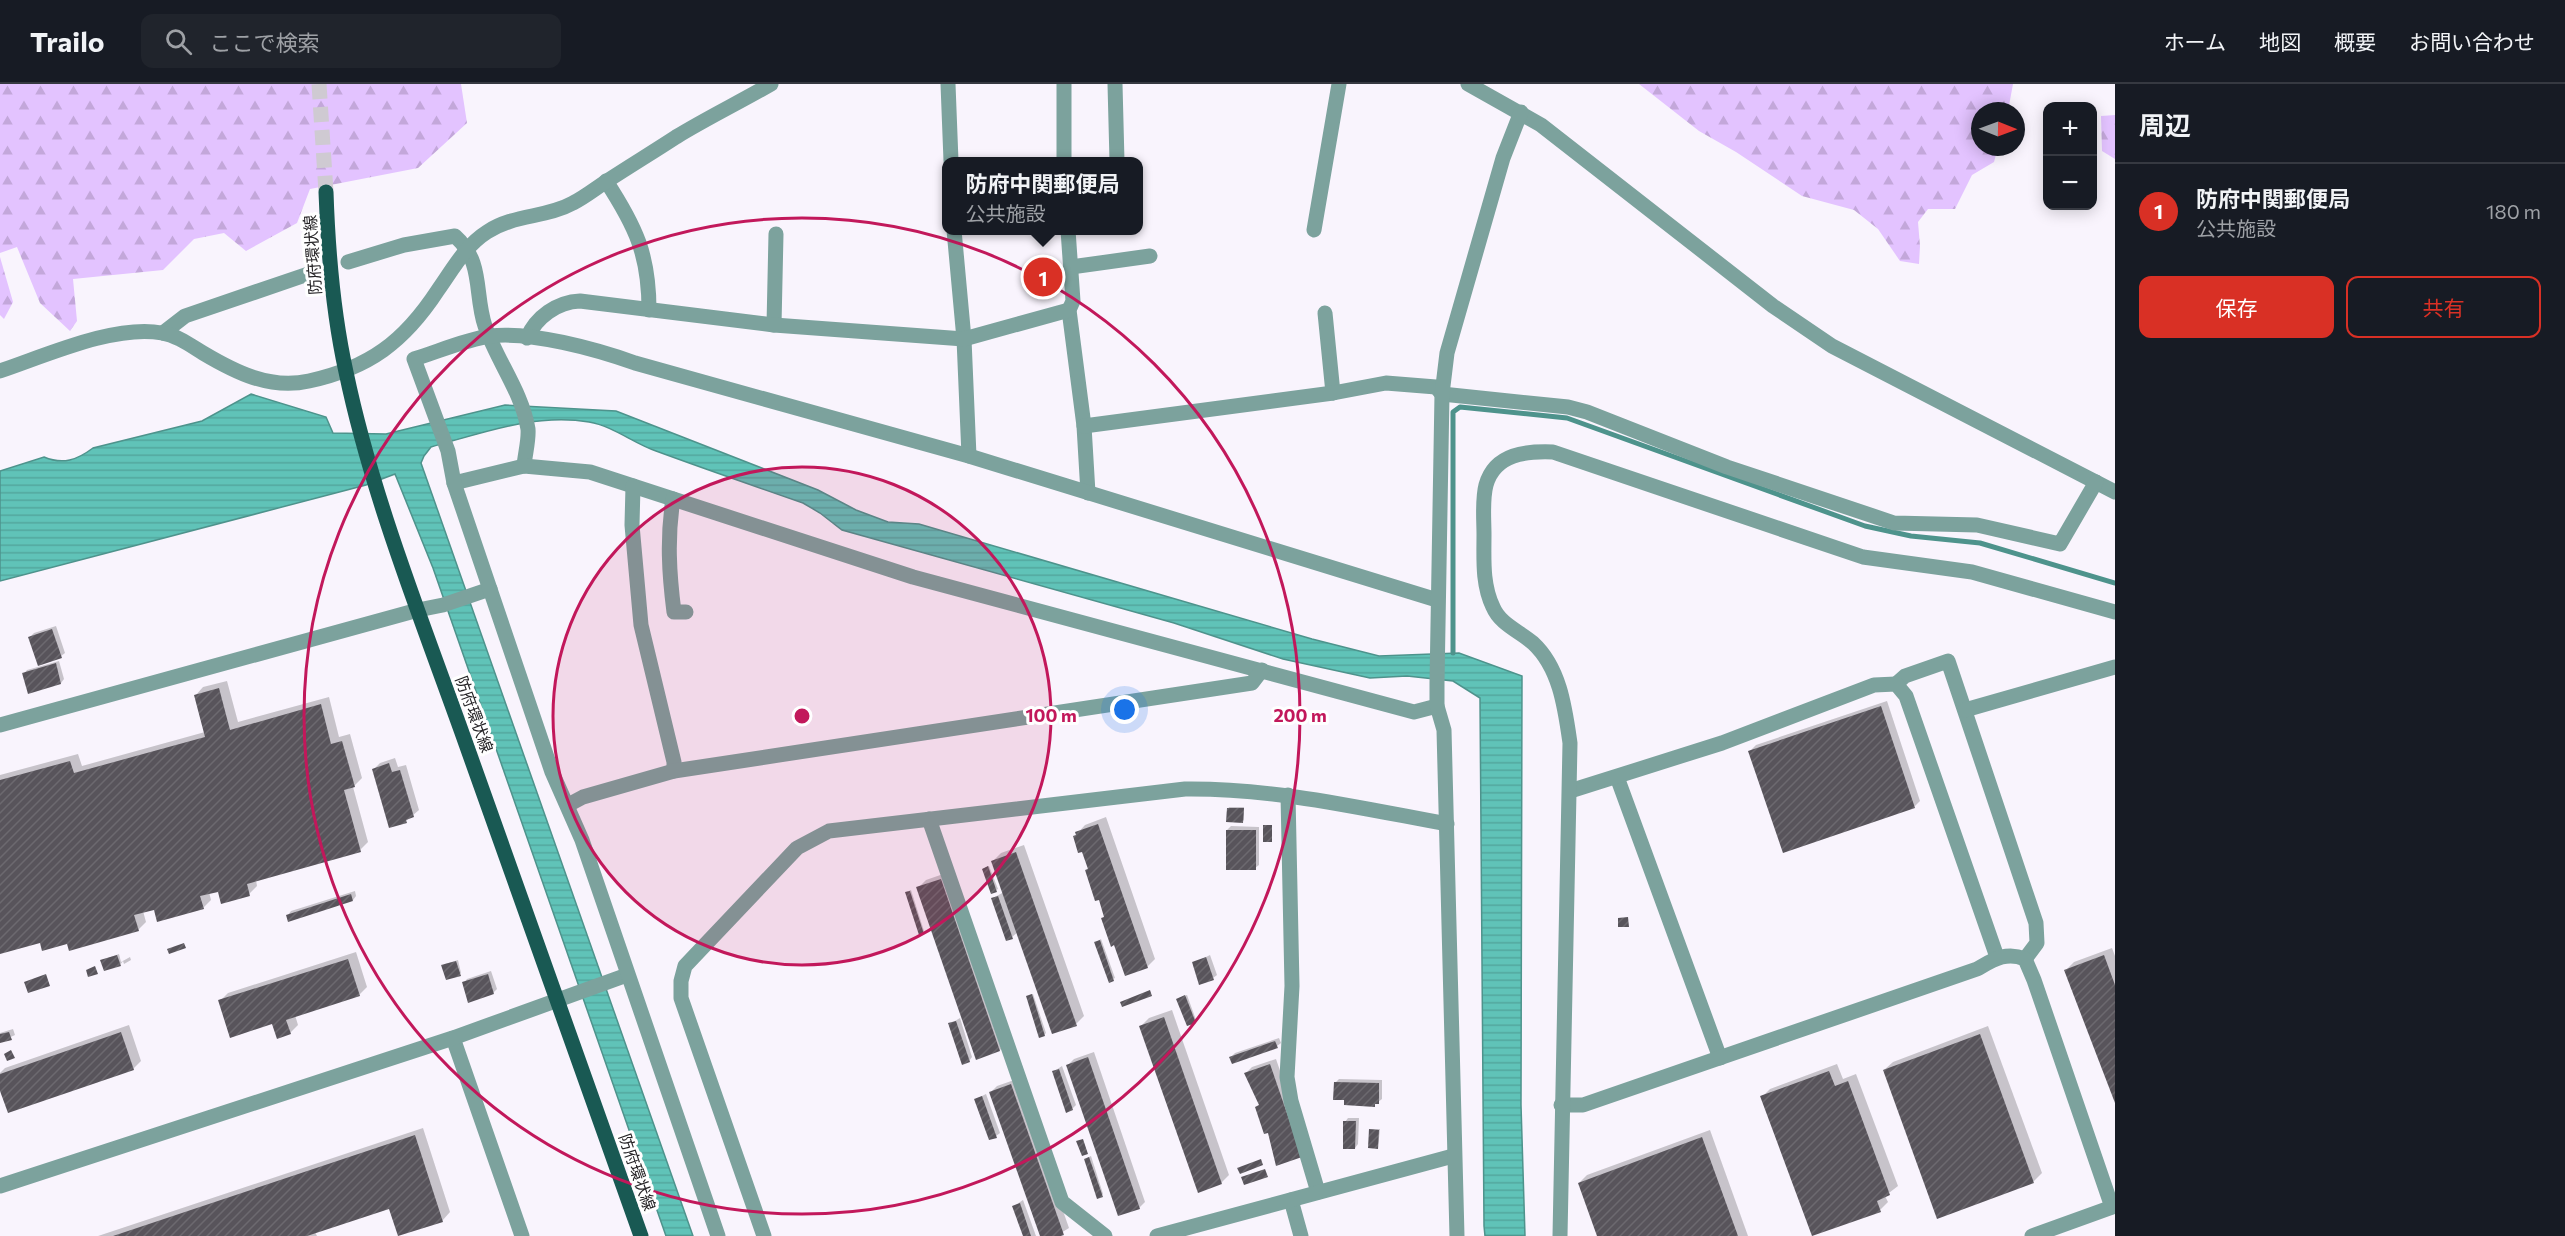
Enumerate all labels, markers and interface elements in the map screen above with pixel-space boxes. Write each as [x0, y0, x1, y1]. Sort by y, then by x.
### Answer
search box [141, 14, 561, 68]
text: Trailo [30, 24, 105, 58]
icon: search [162, 25, 195, 58]
text: ここで検索 [210, 29, 320, 56]
text: ホーム [2164, 29, 2226, 54]
text: 地図 [2259, 29, 2301, 54]
text: 概要 [2334, 29, 2376, 54]
text: お問い合わせ [2409, 29, 2535, 54]
north arrow [1971, 102, 2025, 156]
map controls [2043, 102, 2097, 210]
button: + [2043, 102, 2097, 156]
text: 周辺 [2139, 109, 2191, 140]
button: − [2043, 156, 2097, 210]
popup [942, 157, 1143, 235]
text: 防府中関郵便局 [965, 170, 1120, 197]
text: 防府中関郵便局 [2196, 185, 2350, 212]
text: 1 [2154, 199, 2163, 223]
text: 180 m [2486, 199, 2541, 223]
text: 公共施設 [965, 201, 1045, 225]
street label: 防府環状線 [300, 214, 324, 296]
text: 公共施設 [2196, 216, 2276, 240]
pin: 1 [1024, 254, 1062, 300]
button: 保存 [2139, 276, 2334, 338]
button: 共有 [2346, 276, 2541, 338]
street label: 防府環状線 [452, 673, 498, 755]
your location [1110, 695, 1139, 724]
text: 100 m [1025, 704, 1077, 726]
text: 200 m [1273, 704, 1327, 726]
centre of rings [792, 706, 812, 726]
street label: 防府環状線 [616, 1131, 660, 1213]

